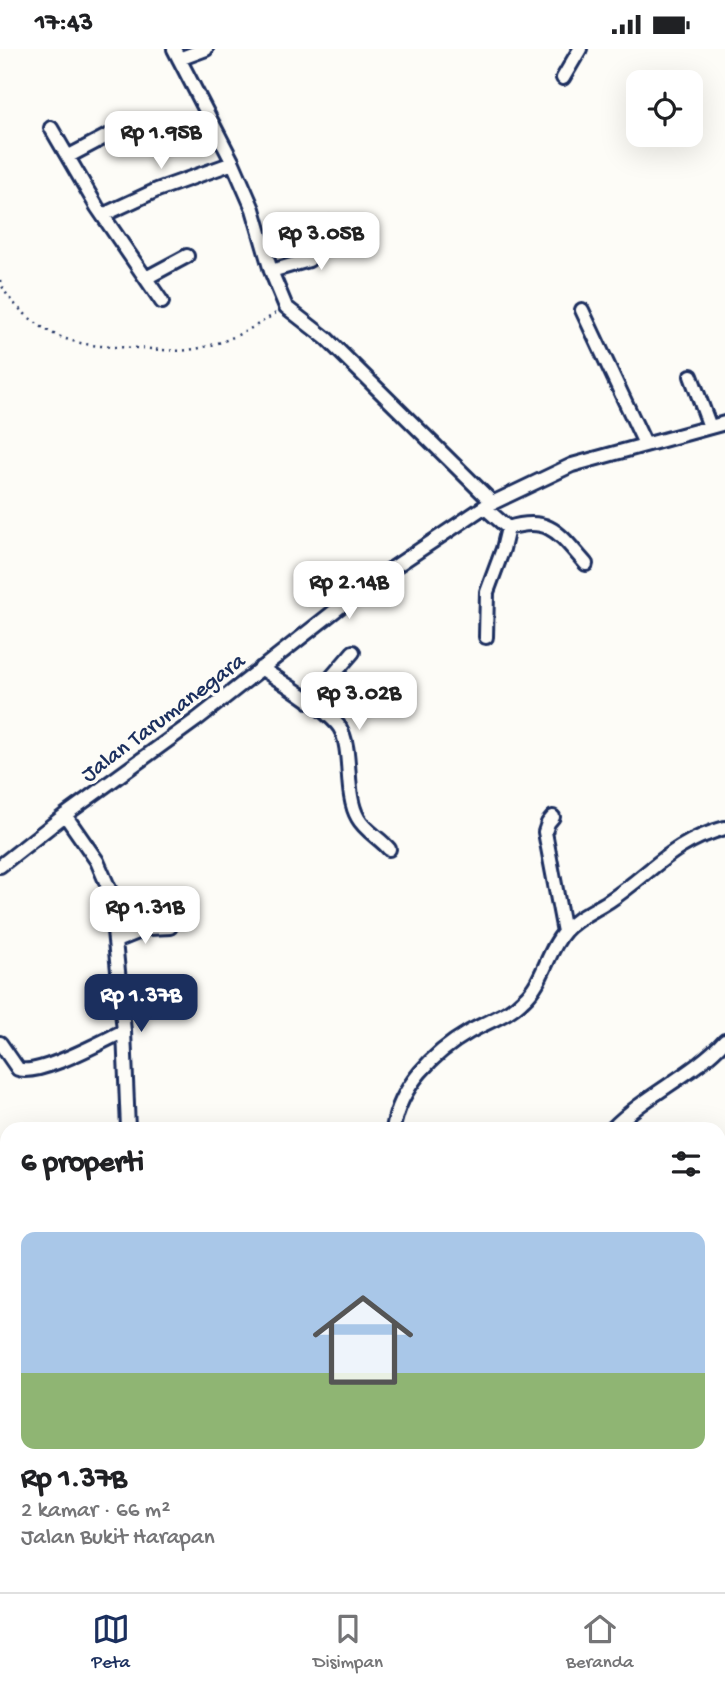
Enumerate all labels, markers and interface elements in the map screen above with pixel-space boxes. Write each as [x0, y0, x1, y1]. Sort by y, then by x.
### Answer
text: 17:43 [35, 9, 93, 40]
map controls [626, 70, 703, 147]
button: locate [626, 70, 703, 147]
pin: Rp 1.95B [89, 111, 233, 171]
text: Rp 1.95B [121, 120, 201, 147]
pin: Rp 3.05B [249, 213, 393, 272]
text: Rp 3.05B [279, 221, 363, 248]
pin: Rp 2.14B [277, 561, 421, 621]
text: Rp 2.14B [309, 570, 389, 597]
street label: Jalan Tarumanegara [77, 648, 252, 789]
pin: Rp 3.02B [287, 673, 431, 732]
text: Rp 3.02B [317, 681, 401, 708]
pin: Rp 1.31B [73, 887, 217, 946]
text: Rp 1.31B [106, 895, 184, 922]
pin: Rp 1.37B [69, 975, 213, 1034]
text: Rp 1.37B [101, 983, 181, 1010]
icon: filters [667, 1145, 705, 1183]
text: 6 properti [21, 1147, 144, 1182]
icon: home [300, 1277, 426, 1403]
text: Rp 1.37B [21, 1463, 127, 1498]
text: 2 kamar · 66 m² [21, 1498, 170, 1525]
text: Jalan Bukit Harapan [21, 1525, 215, 1552]
tab: Peta [91, 1610, 130, 1675]
tab: Disimpan [313, 1610, 383, 1675]
tab: Beranda [566, 1610, 634, 1675]

